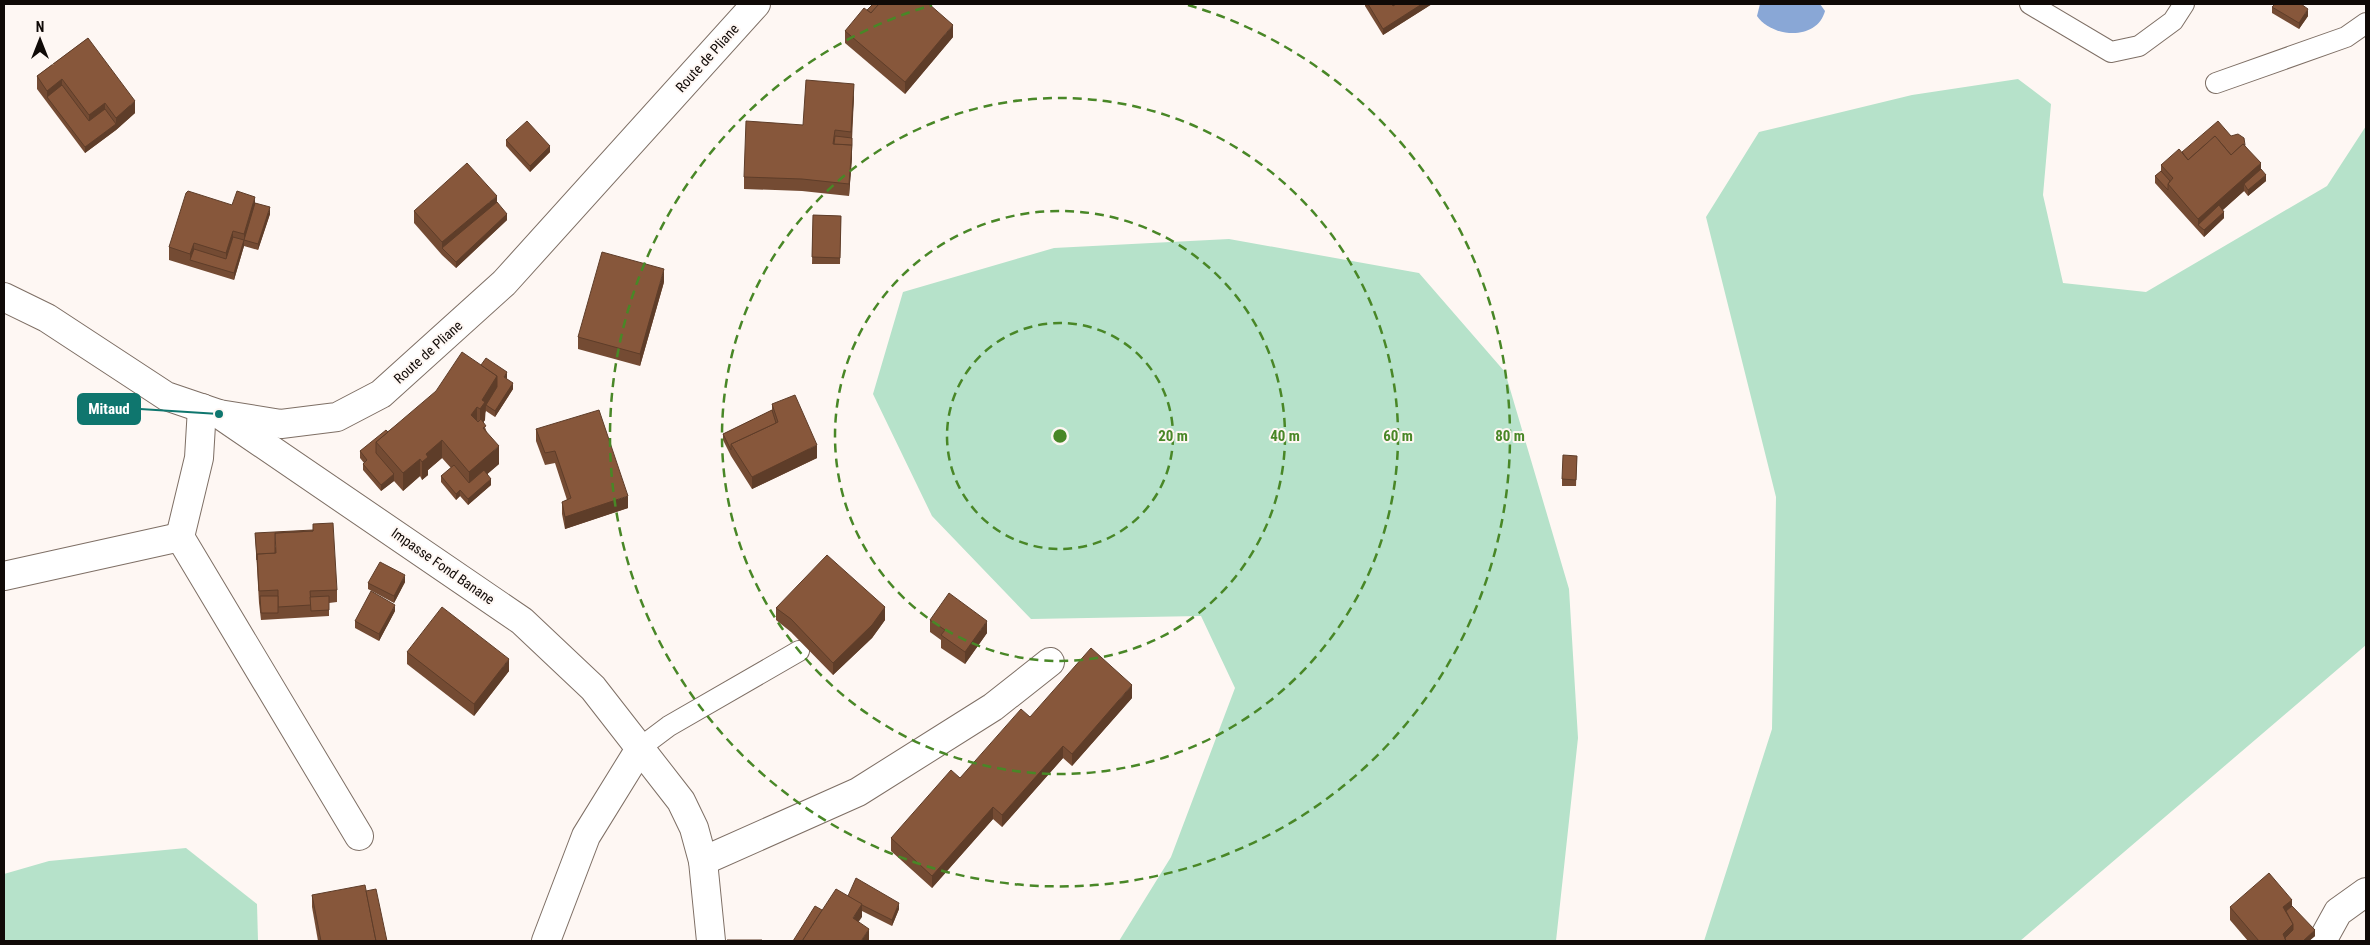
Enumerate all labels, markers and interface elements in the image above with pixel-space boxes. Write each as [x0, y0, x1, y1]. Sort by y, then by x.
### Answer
north arrow [15, 15, 65, 65]
text: N [36, 19, 44, 35]
street label: Route de Pliane [672, 20, 742, 95]
street label: Route de Pliane [391, 317, 466, 387]
callout: Mitaud [78, 394, 140, 424]
text: Mitaud [88, 400, 130, 418]
centre of rings [1051, 427, 1069, 445]
text: 20 m [1158, 427, 1188, 445]
text: 40 m [1270, 427, 1300, 445]
text: 60 m [1383, 427, 1413, 445]
text: 80 m [1495, 427, 1525, 445]
street label: Impasse Fond Banane [388, 524, 498, 608]

